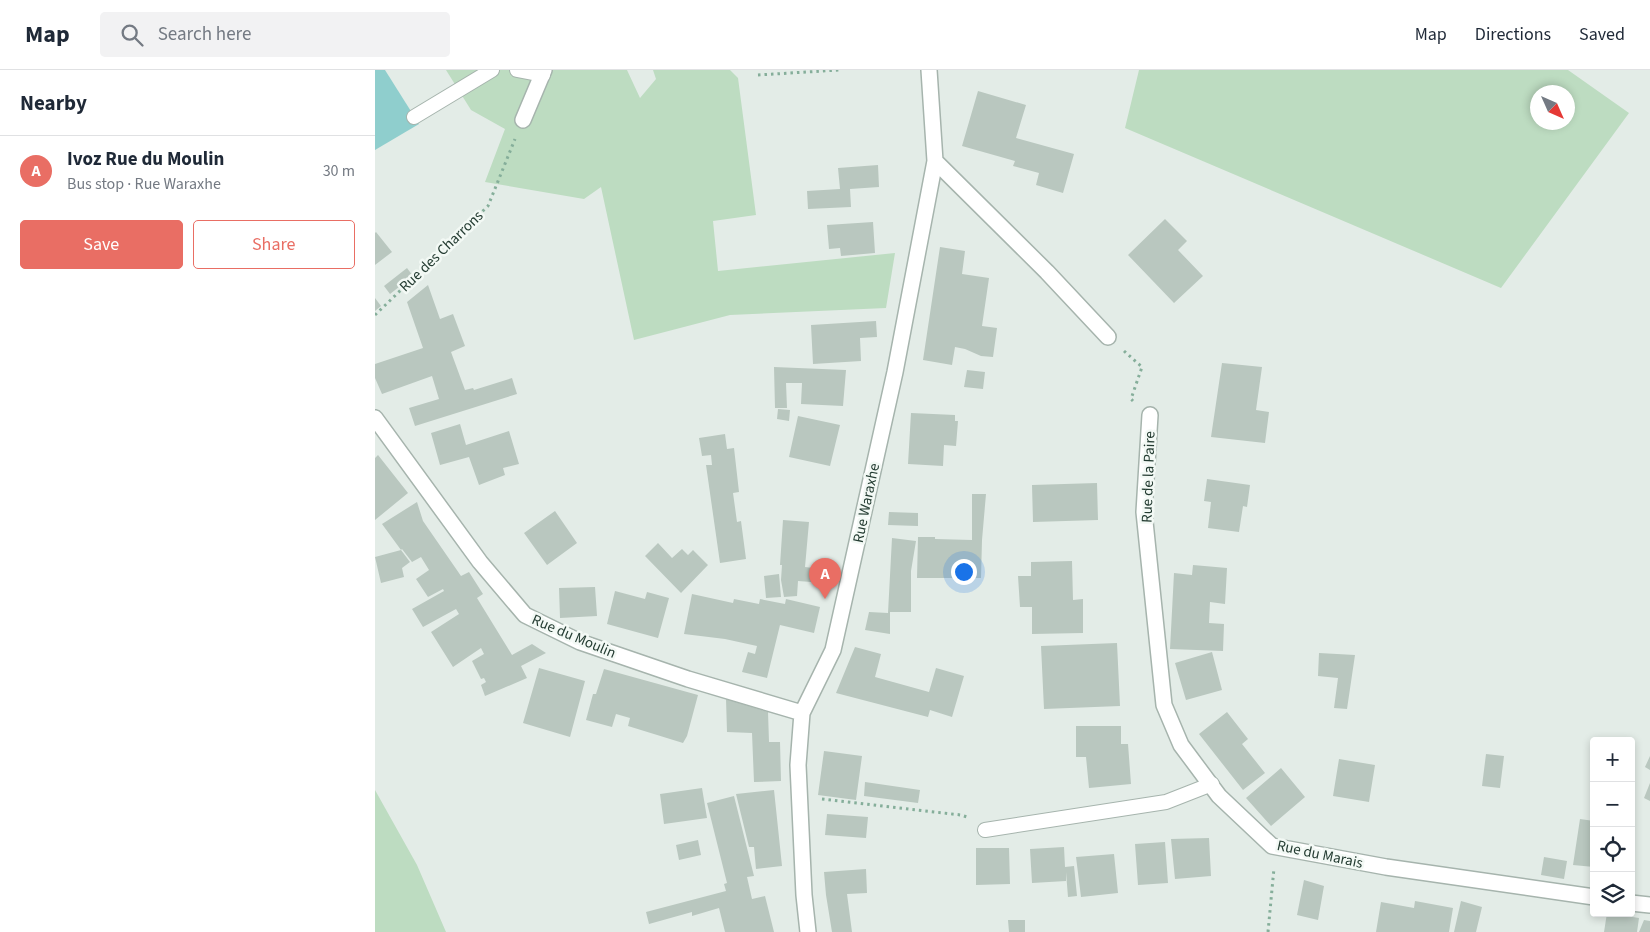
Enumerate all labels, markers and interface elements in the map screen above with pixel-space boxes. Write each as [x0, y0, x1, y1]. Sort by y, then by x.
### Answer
search box [100, 12, 450, 57]
text: Map [25, 17, 70, 52]
icon: search [118, 21, 146, 49]
text: Search here [158, 21, 251, 48]
text: Map [1415, 22, 1447, 47]
text: Directions [1475, 22, 1551, 47]
text: Saved [1579, 22, 1625, 47]
north arrow [1530, 85, 1575, 130]
text: Nearby [20, 88, 87, 118]
text: Ivoz Rue du Moulin [67, 146, 224, 173]
text: A [31, 160, 41, 182]
text: 30 m [323, 160, 355, 182]
text: Bus stop · Rue Waraxhe [67, 173, 221, 195]
street label: Rue des Charrons [395, 206, 488, 297]
button: Save [20, 220, 183, 269]
button: Share [193, 220, 355, 269]
street label: Rue de la Paire [1136, 431, 1161, 523]
street label: Rue Waraxhe [848, 461, 885, 545]
pin: A [809, 558, 841, 599]
your location [951, 559, 977, 585]
street label: Rue du Moulin [528, 609, 619, 664]
map controls [1590, 737, 1635, 917]
button: + [1590, 737, 1635, 782]
button: − [1590, 782, 1635, 827]
button: locate [1590, 827, 1635, 872]
street label: Rue du Marais [1275, 835, 1365, 874]
button: layers [1590, 872, 1635, 917]

